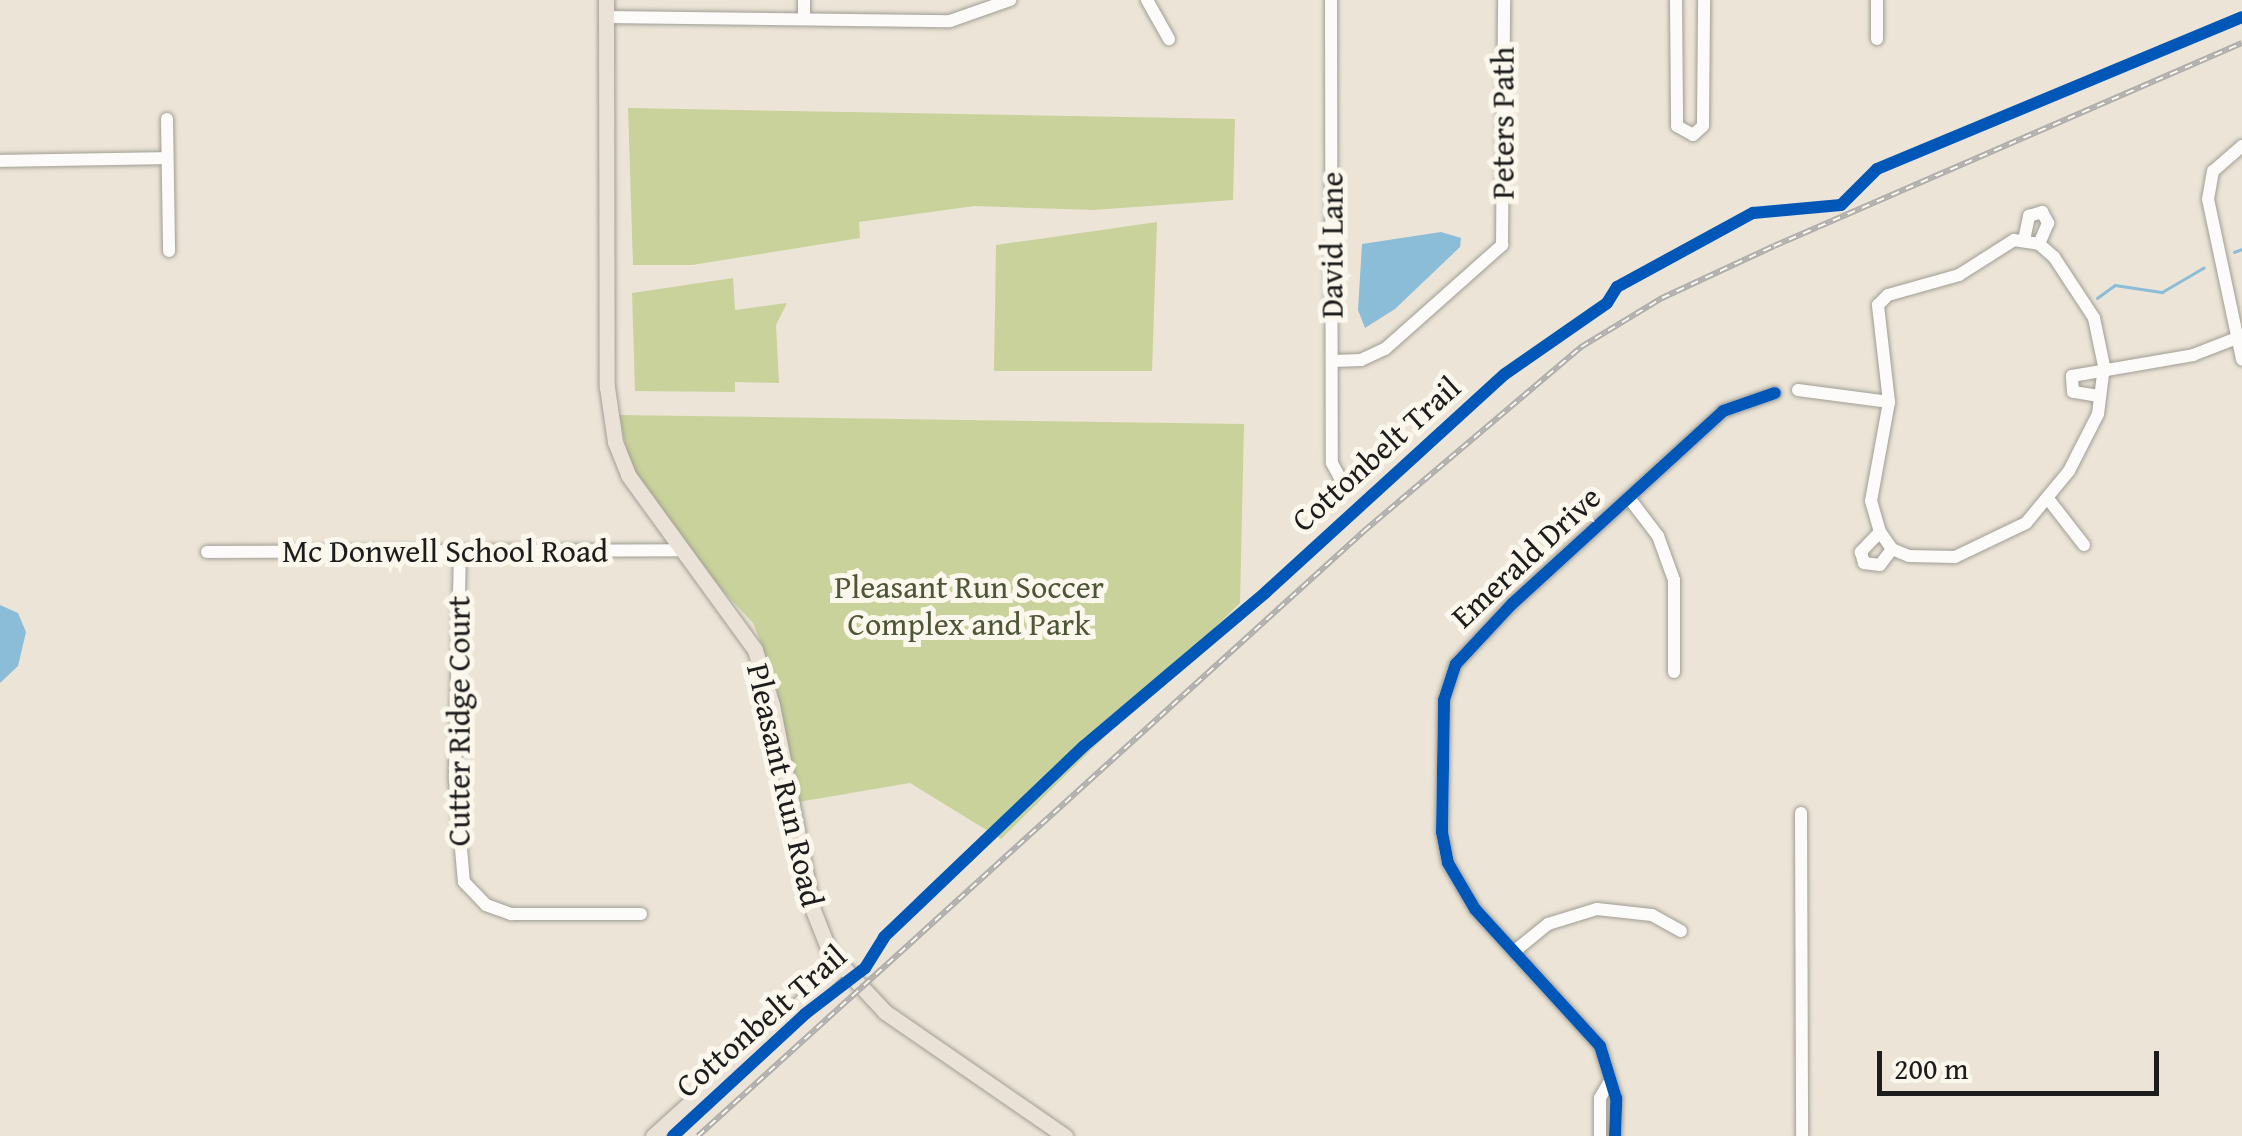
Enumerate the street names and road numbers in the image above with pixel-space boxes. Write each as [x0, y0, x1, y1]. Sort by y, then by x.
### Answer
street label: Peters Path [1484, 46, 1522, 200]
street label: David Lane [1313, 172, 1351, 318]
street label: Cottonbelt Trail [1284, 368, 1468, 540]
street label: Emerald Drive [1443, 478, 1609, 636]
street label: Mc Donwell School Road [282, 532, 608, 570]
street label: Cutter Ridge Court [440, 596, 478, 846]
street label: Pleasant Run Road [738, 660, 832, 910]
street label: Cottonbelt Trail [668, 937, 854, 1105]

